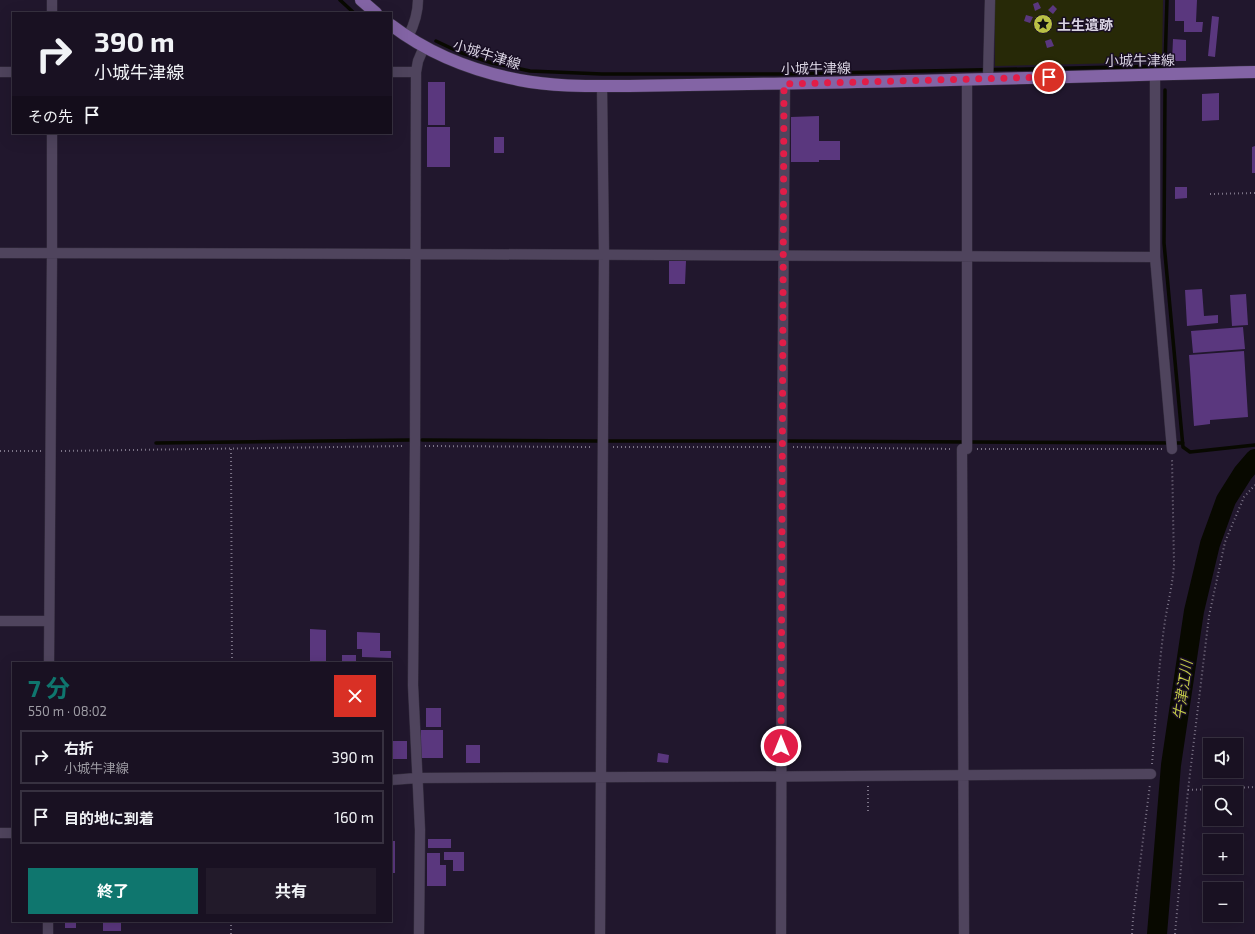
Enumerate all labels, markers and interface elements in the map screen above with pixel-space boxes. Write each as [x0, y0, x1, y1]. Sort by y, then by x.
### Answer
place icon: 土生遺跡 [1032, 13, 1054, 35]
place label: 土生遺跡 [1057, 16, 1113, 33]
text: 390 m [94, 24, 175, 58]
icon: right [28, 28, 80, 80]
street label: 小城牛津線 [451, 36, 523, 72]
street label: 小城牛津線 [1105, 51, 1175, 69]
street label: 小城牛津線 [781, 59, 851, 77]
pin [1032, 60, 1066, 94]
text: 小城牛津線 [94, 61, 184, 83]
icon: arrive [1038, 66, 1060, 88]
icon: arrive [81, 104, 103, 126]
text: その先 [28, 107, 73, 125]
water label: 牛津江川 [1169, 657, 1195, 721]
text: 7 分 [28, 673, 70, 702]
button: close [334, 675, 376, 717]
text: 550 m · 08:02 [28, 703, 107, 719]
position arrow [760, 725, 802, 767]
map controls [1203, 738, 1243, 922]
button: sound [1203, 738, 1243, 778]
text: 右折 [64, 739, 94, 757]
icon: right [30, 746, 52, 768]
text: 390 m [332, 748, 374, 766]
text: 小城牛津線 [64, 760, 129, 776]
button: search [1203, 786, 1243, 826]
icon: arrive [30, 806, 52, 828]
text: 160 m [334, 808, 374, 826]
text: 目的地に到着 [64, 809, 154, 827]
button: + [1203, 834, 1243, 874]
button: 終了 [28, 868, 198, 914]
button: 共有 [206, 868, 376, 914]
button: − [1203, 882, 1243, 922]

